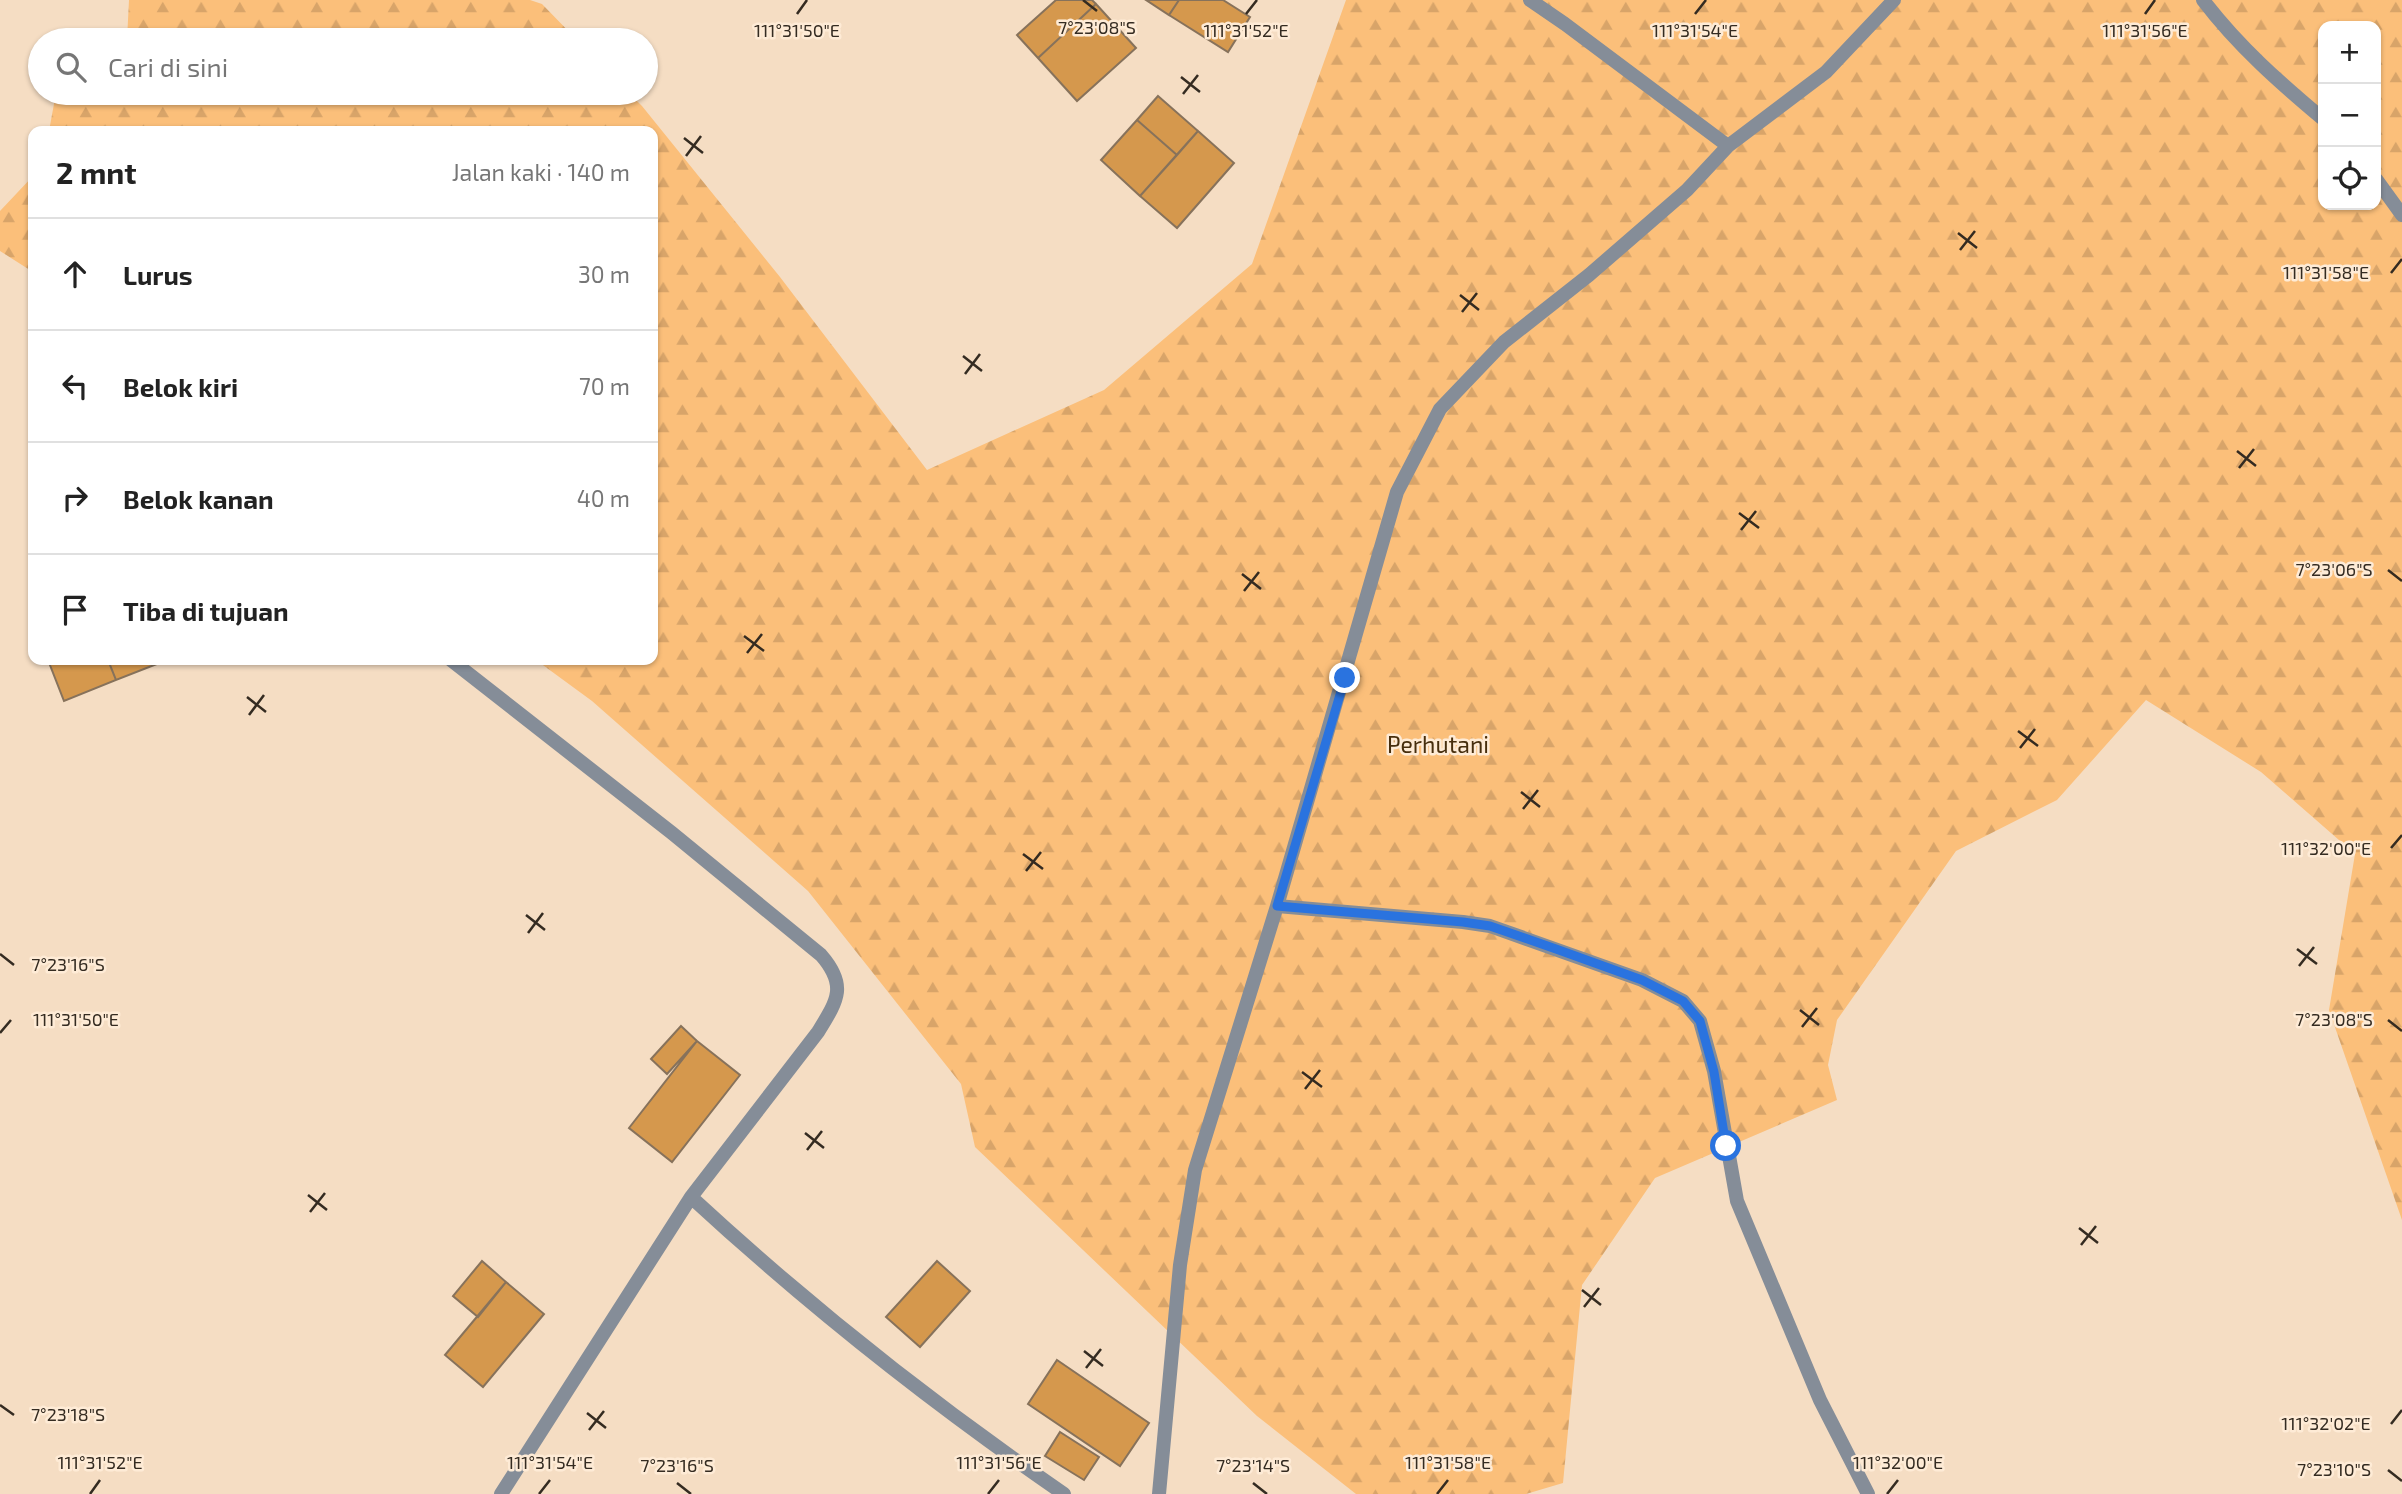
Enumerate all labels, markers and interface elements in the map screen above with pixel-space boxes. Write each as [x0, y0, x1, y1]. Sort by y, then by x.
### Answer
text: 7°23'08"S [1058, 16, 1136, 38]
text: 111°31'50"E [754, 19, 840, 41]
text: 111°31'52"E [1203, 19, 1289, 41]
text: 111°31'54"E [1652, 19, 1738, 41]
text: 111°31'56"E [2102, 19, 2188, 41]
map controls [2318, 21, 2381, 210]
button: + [2318, 21, 2381, 84]
search box [28, 28, 658, 105]
icon: search [52, 48, 90, 86]
text: Cari di sini [108, 51, 228, 82]
button: − [2318, 84, 2381, 147]
button: locate [2318, 147, 2381, 210]
text: 2 mnt [56, 154, 137, 190]
text: Jalan kaki · 140 m [452, 158, 630, 186]
icon: ahead [56, 255, 94, 293]
text: Lurus [123, 259, 193, 290]
text: 30 m [578, 260, 630, 288]
text: 111°31'58"E [2283, 261, 2369, 283]
icon: left [56, 367, 94, 405]
text: Belok kiri [123, 371, 238, 402]
text: 70 m [579, 372, 630, 400]
icon: right [56, 479, 94, 517]
text: Belok kanan [123, 483, 274, 514]
text: 40 m [577, 484, 630, 512]
text: 7°23'06"S [2295, 558, 2373, 580]
icon: arrive [56, 591, 94, 629]
text: Tiba di tujuan [123, 595, 289, 626]
route end [1329, 662, 1360, 693]
park label: Perhutani [1387, 730, 1489, 758]
text: 111°32'00"E [2281, 837, 2371, 859]
text: 7°23'16"S [31, 953, 105, 975]
text: 111°31'50"E [33, 1008, 119, 1030]
text: 7°23'08"S [2295, 1008, 2373, 1030]
route start [1710, 1130, 1741, 1161]
text: 7°23'18"S [31, 1403, 105, 1425]
text: 111°32'02"E [2281, 1412, 2371, 1434]
text: 111°31'52"E [57, 1451, 143, 1473]
text: 111°31'54"E [507, 1451, 593, 1473]
text: 111°31'56"E [956, 1451, 1042, 1473]
text: 111°31'58"E [1405, 1451, 1491, 1473]
text: 111°32'00"E [1853, 1451, 1943, 1473]
text: 7°23'16"S [640, 1454, 714, 1476]
text: 7°23'14"S [1216, 1454, 1290, 1476]
text: 7°23'10"S [2297, 1458, 2371, 1480]

